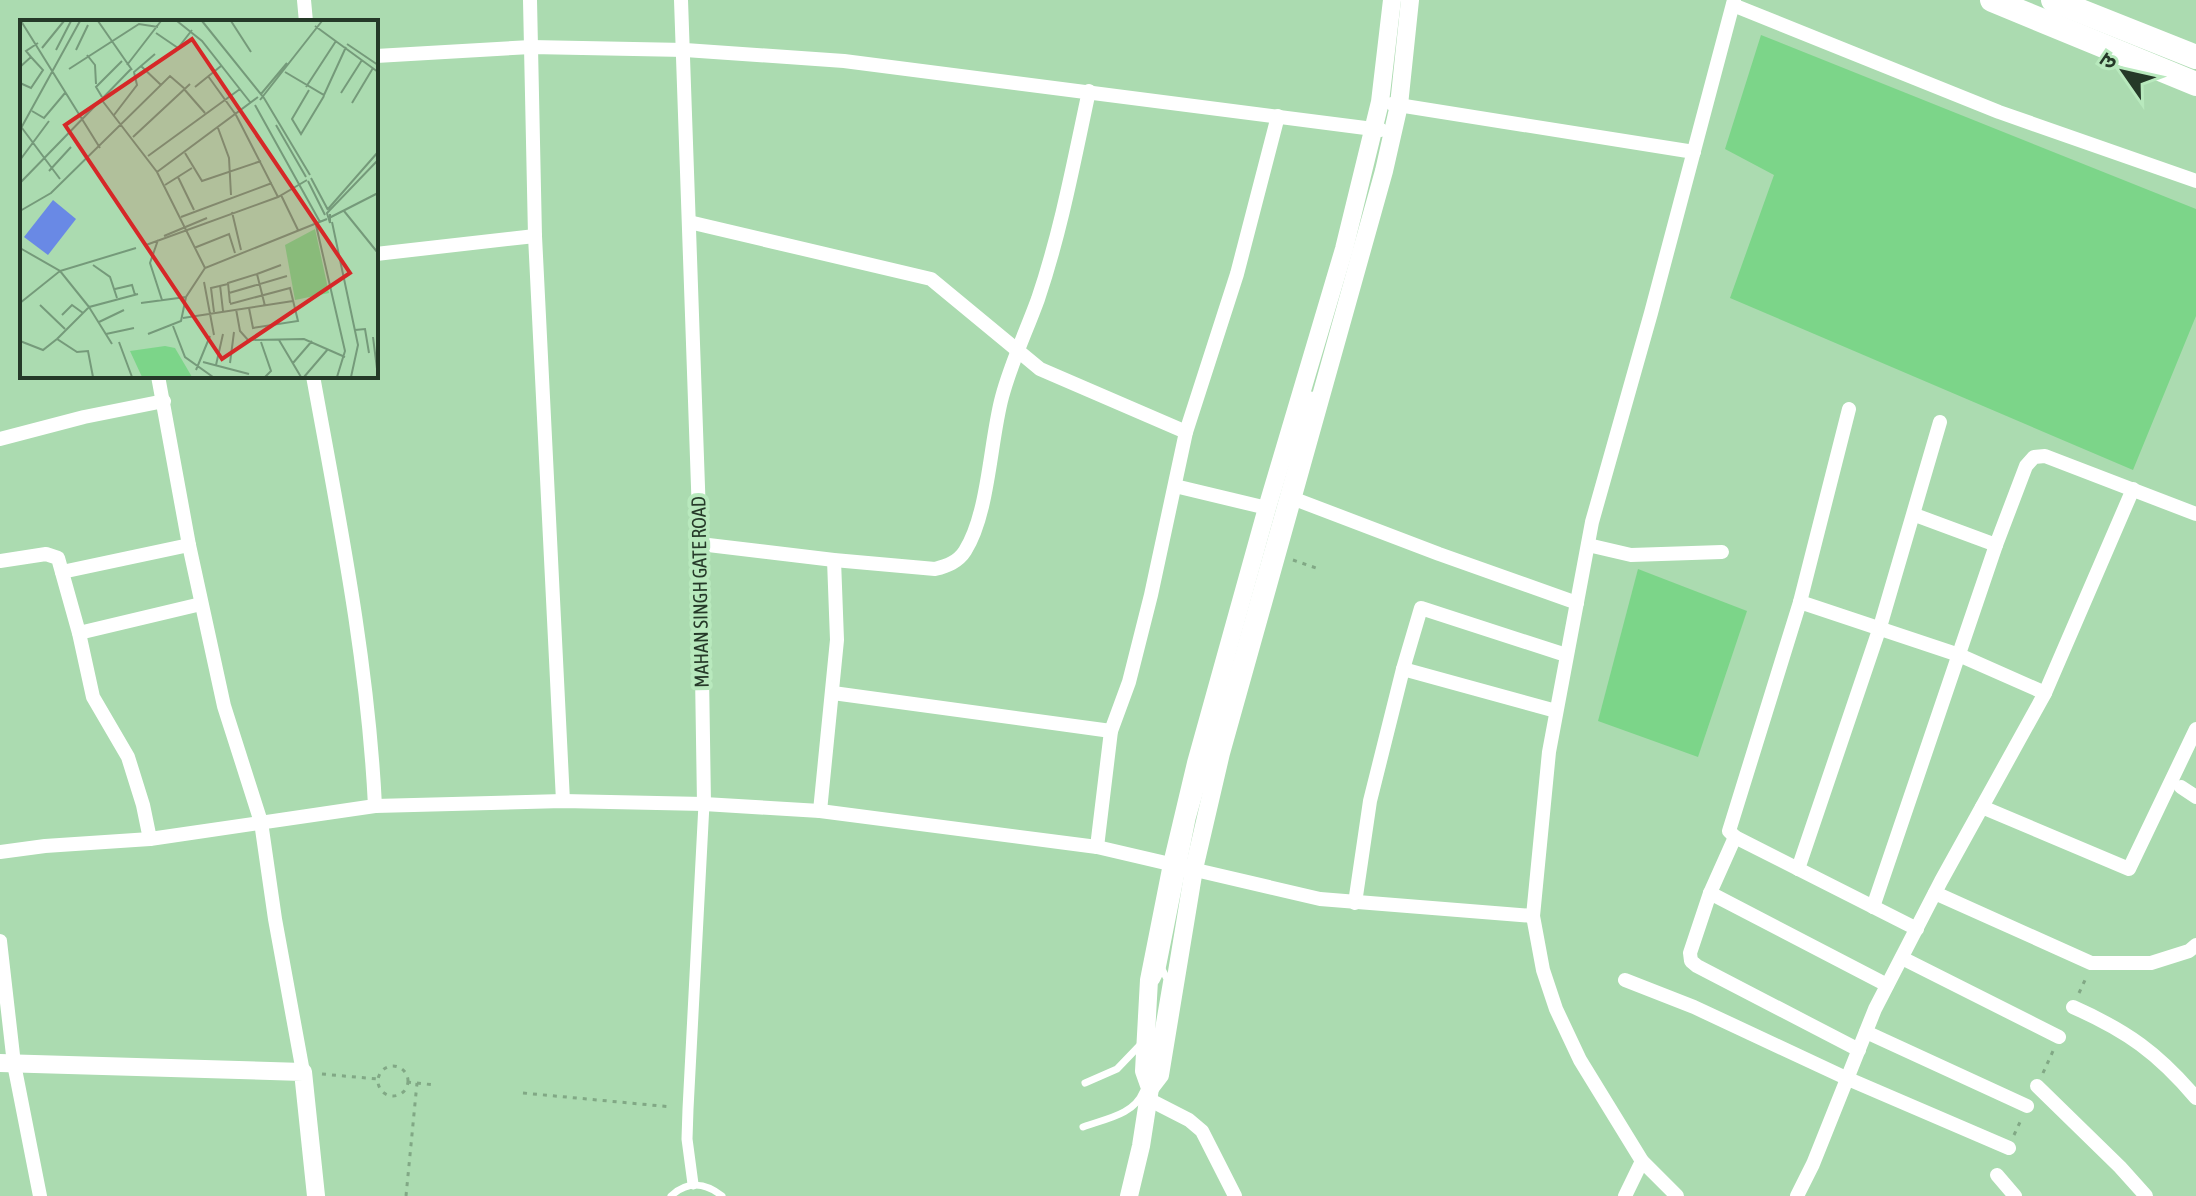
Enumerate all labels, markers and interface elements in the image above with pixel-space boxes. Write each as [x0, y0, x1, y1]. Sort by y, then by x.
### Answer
inset map [20, 20, 378, 378]
north arrow [2084, 32, 2164, 112]
text: उ [2093, 47, 2122, 73]
street label: MAHAN SINGH GATE ROAD [686, 496, 713, 688]

